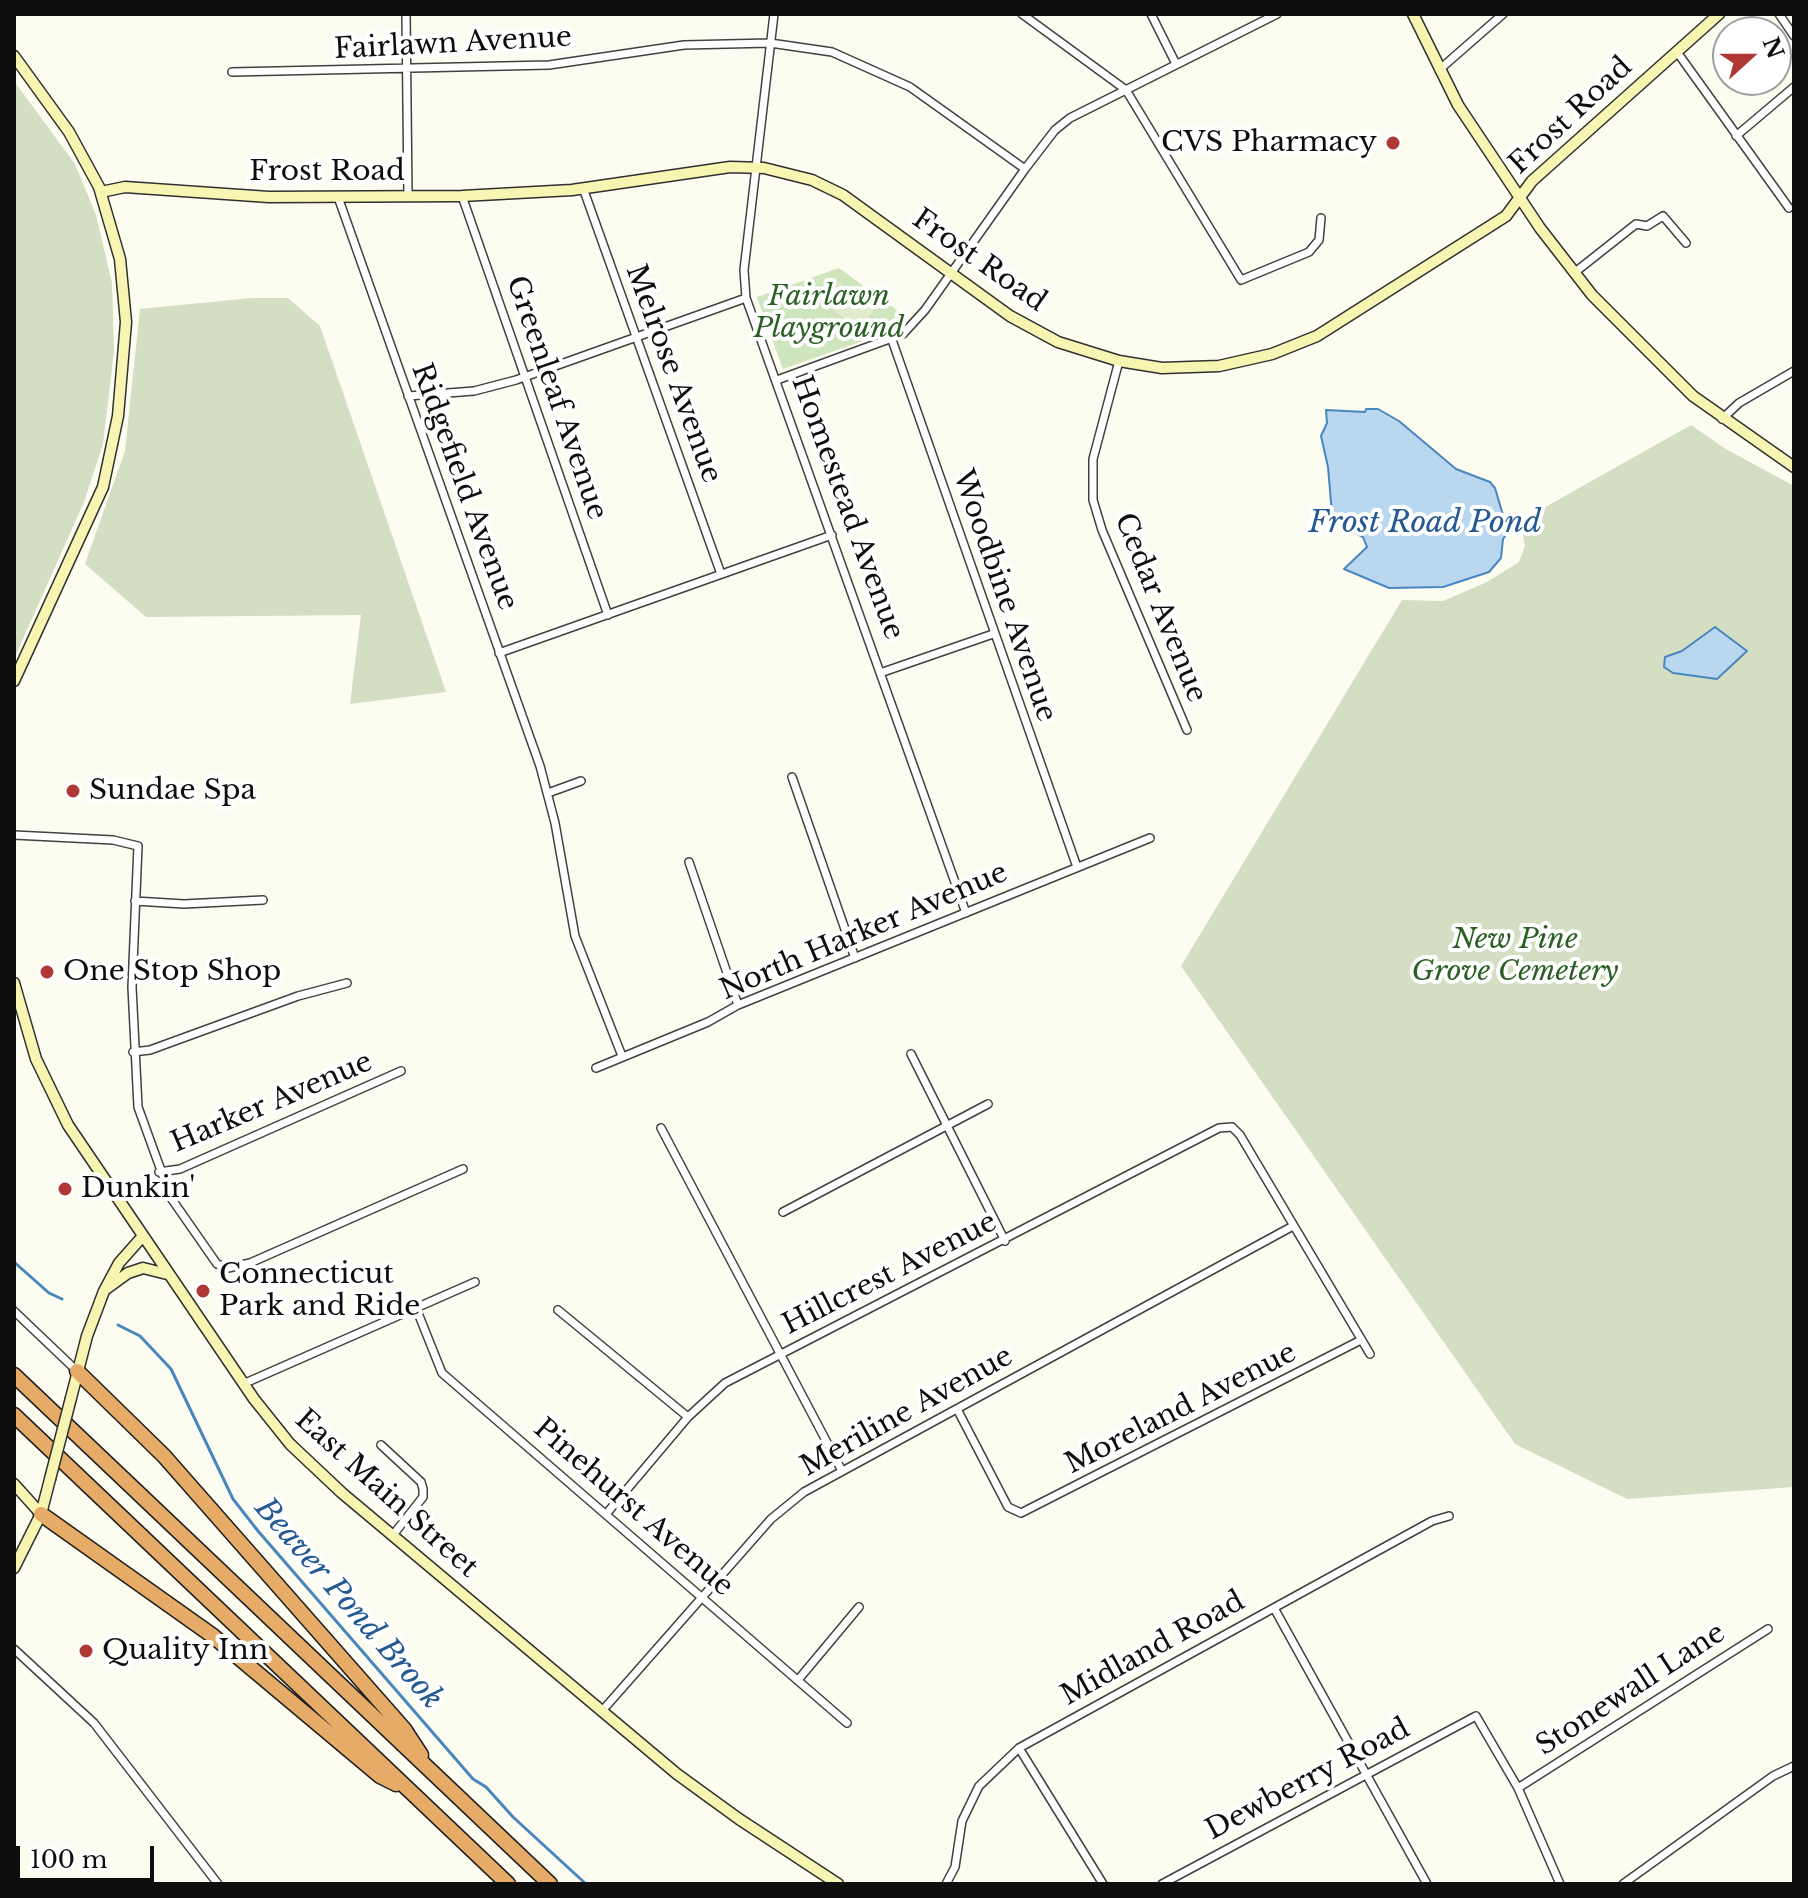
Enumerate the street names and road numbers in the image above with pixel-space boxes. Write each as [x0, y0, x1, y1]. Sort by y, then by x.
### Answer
street label: Fairlawn Avenue [333, 21, 573, 67]
street label: Frost Road [1503, 51, 1639, 181]
street label: Frost Road [249, 155, 405, 189]
street label: Frost Road [906, 203, 1052, 319]
street label: Melrose Avenue [618, 260, 728, 488]
street label: Greenleaf Avenue [499, 272, 613, 524]
street label: Ridgefield Avenue [404, 359, 524, 615]
street label: Homestead Avenue [784, 372, 910, 644]
street label: Woodbine Avenue [945, 466, 1063, 726]
street label: Cedar Avenue [1107, 509, 1213, 707]
street label: North Harker Avenue [715, 856, 1013, 1008]
street label: Harker Avenue [166, 1046, 378, 1160]
street label: Hillcrest Avenue [777, 1206, 1003, 1342]
street label: Moreland Avenue [1060, 1336, 1302, 1482]
street label: Meriline Avenue [795, 1340, 1019, 1484]
street label: East Main Street [288, 1403, 484, 1585]
street label: Pinehurst Avenue [526, 1412, 740, 1604]
street label: Midland Road [1056, 1585, 1250, 1713]
street label: Stonewall Lane [1530, 1616, 1732, 1764]
street label: Dewberry Road [1200, 1712, 1416, 1848]

